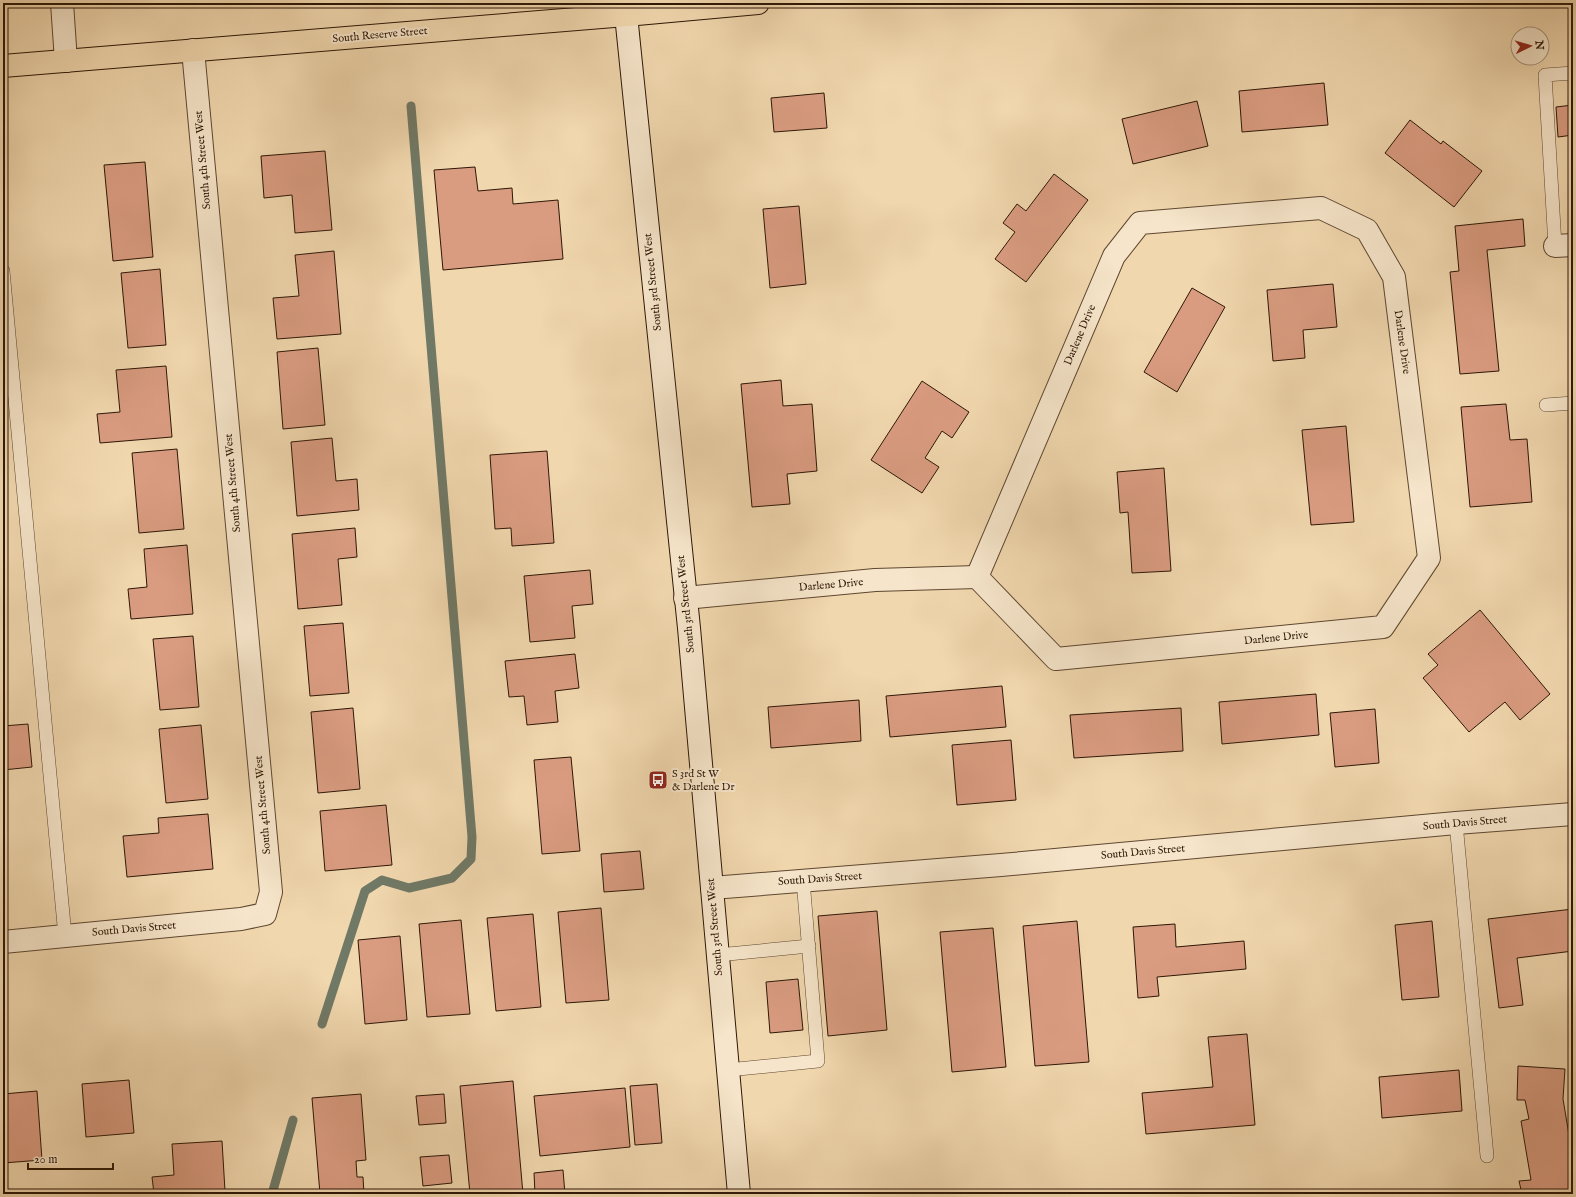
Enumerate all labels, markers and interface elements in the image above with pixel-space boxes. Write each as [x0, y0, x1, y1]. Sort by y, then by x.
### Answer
street label: South Reserve Street [332, 24, 428, 46]
north arrow [1510, 26, 1550, 66]
text: N [1531, 39, 1546, 51]
street label: South 4th Street West [192, 110, 214, 210]
street label: South 3rd Street West [641, 232, 665, 331]
street label: Darlene Drive [1061, 303, 1099, 367]
street label: Darlene Drive [1391, 309, 1413, 375]
street label: South 4th Street West [222, 433, 244, 533]
street label: South 3rd Street West [674, 554, 698, 653]
street label: Darlene Drive [798, 575, 864, 595]
street label: Darlene Drive [1243, 628, 1309, 648]
street label: South 4th Street West [252, 755, 274, 855]
place label: S 3rd St W & Darlene Dr [672, 767, 734, 794]
bus stop icon: S 3rd St W & Darlene Dr [647, 769, 669, 791]
street label: South Davis Street [1422, 812, 1508, 834]
street label: South Davis Street [1100, 841, 1186, 863]
street label: South Davis Street [778, 869, 863, 889]
street label: South 3rd Street West [704, 877, 726, 976]
street label: South Davis Street [91, 918, 177, 940]
scale bar [28, 1145, 113, 1171]
text: 20 m [34, 1152, 57, 1167]

